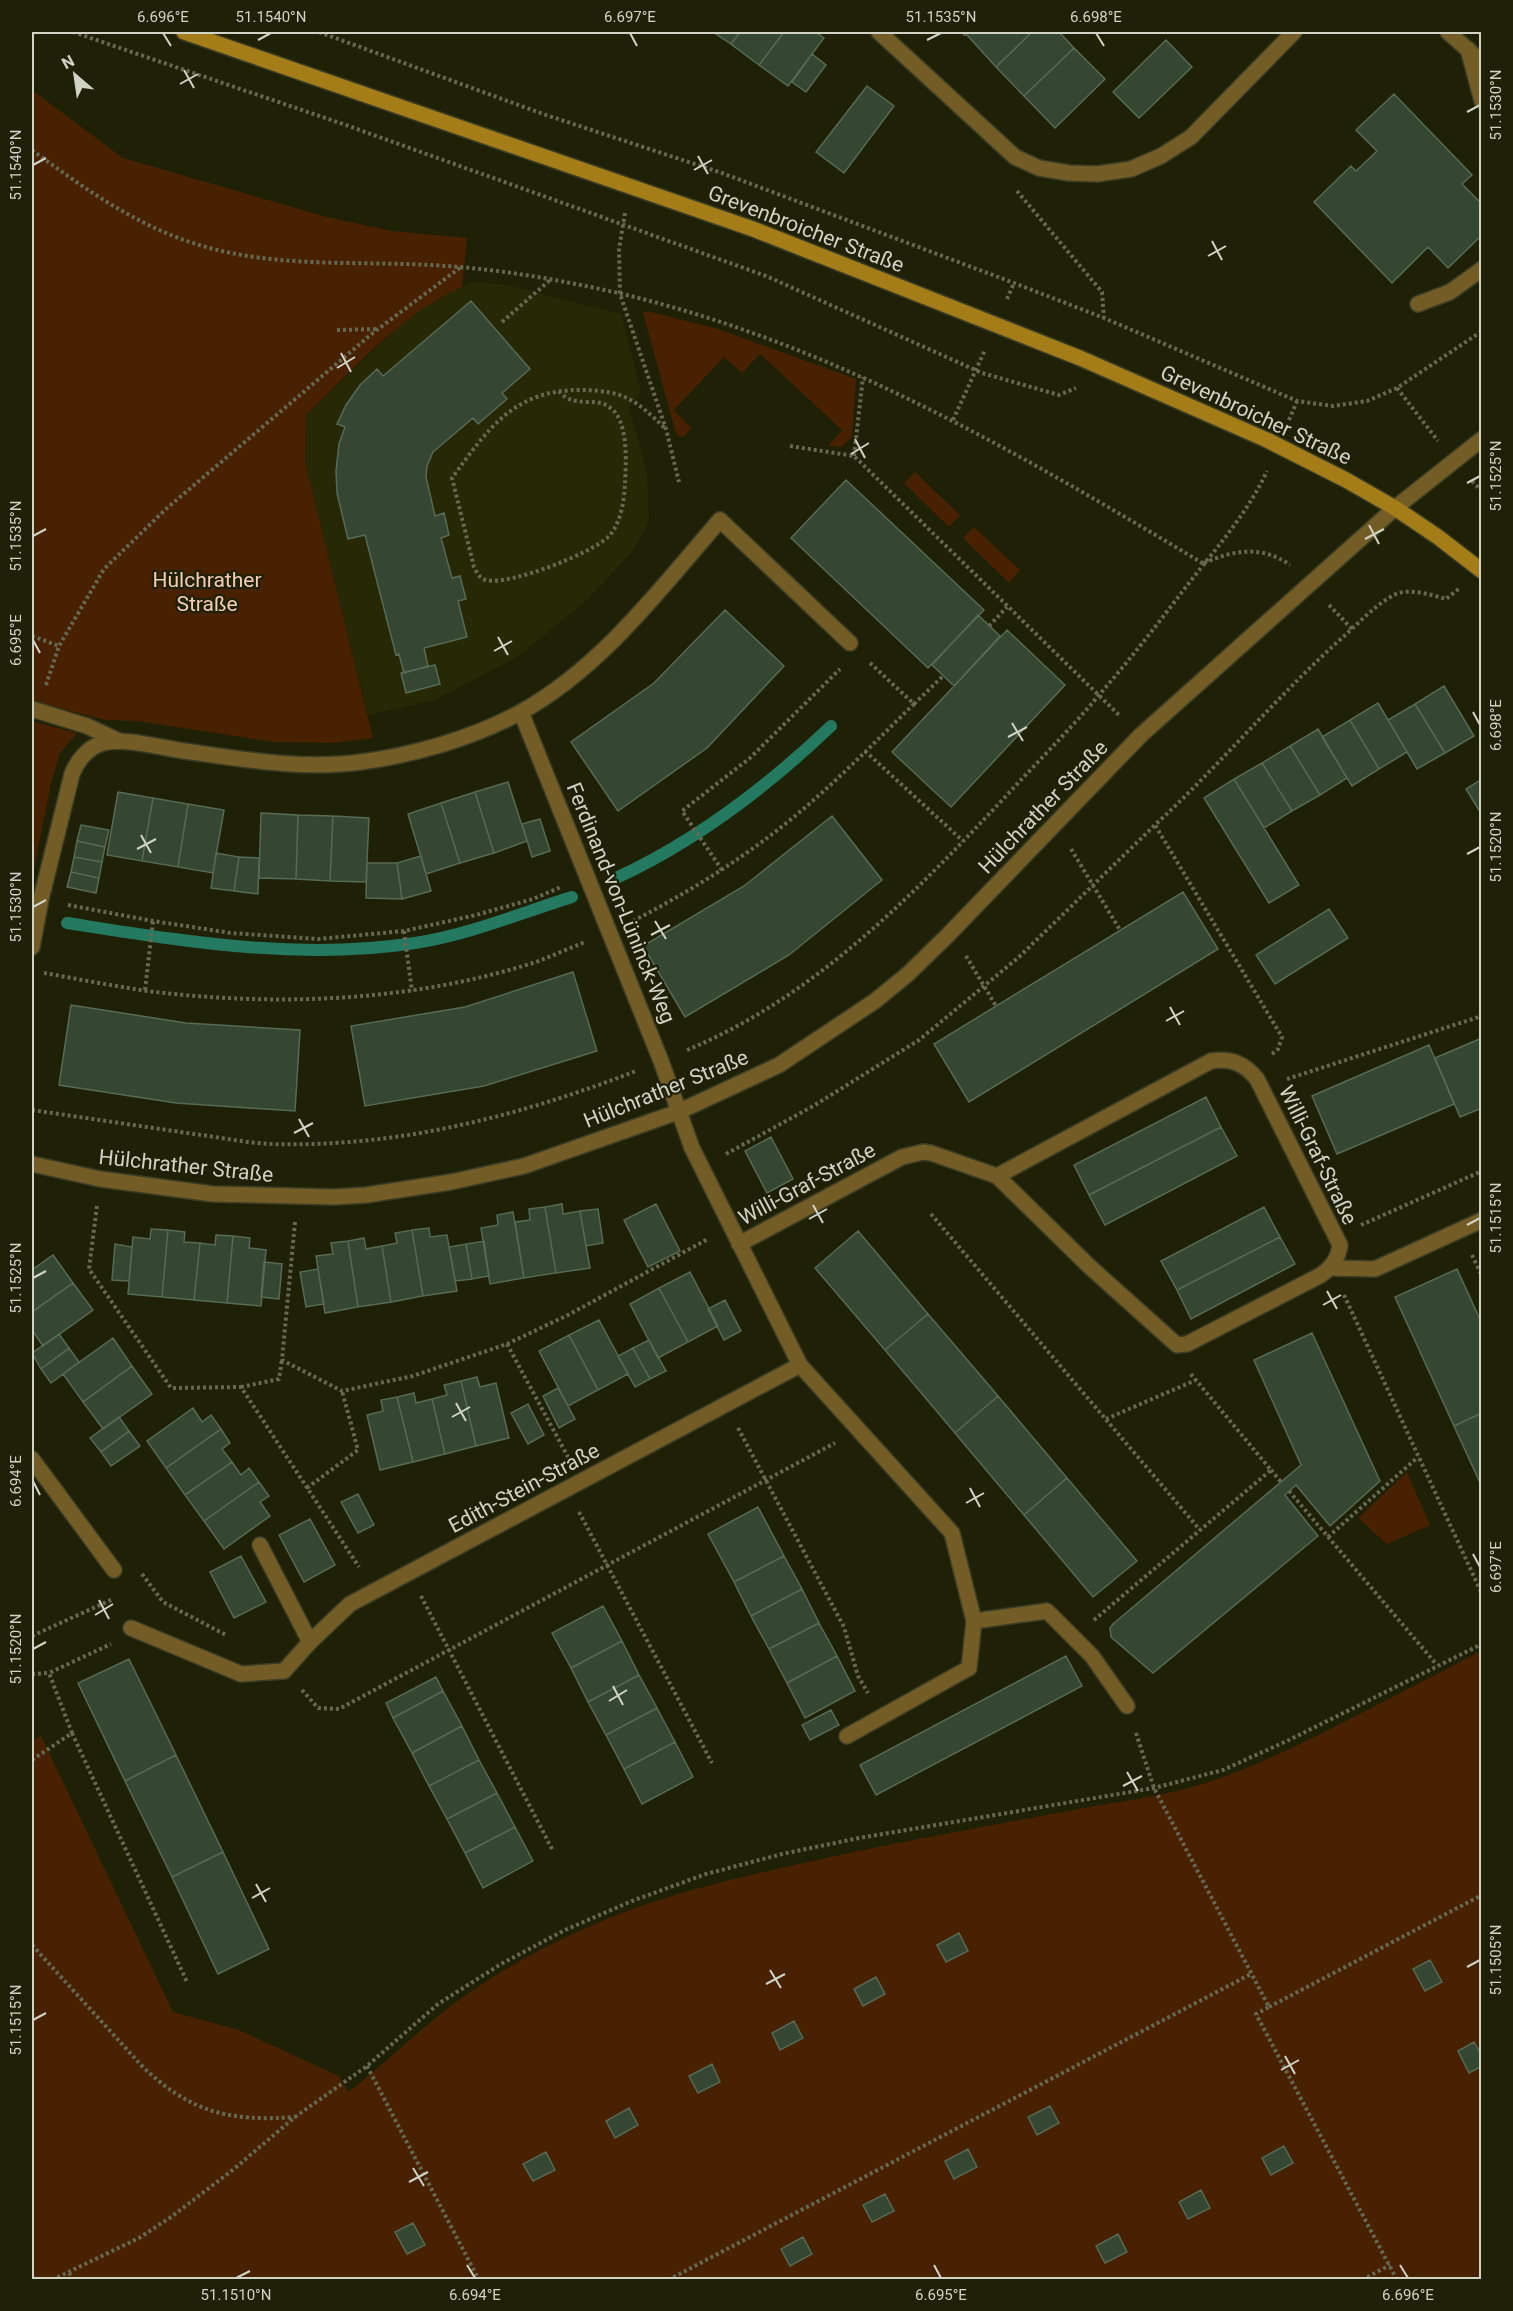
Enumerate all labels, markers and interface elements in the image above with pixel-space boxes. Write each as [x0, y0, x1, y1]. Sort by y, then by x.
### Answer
text: 6.696°E [137, 8, 189, 26]
text: 51.1540°N [236, 8, 306, 26]
text: 6.697°E [604, 8, 656, 26]
text: 51.1535°N [906, 8, 976, 26]
text: 6.698°E [1070, 8, 1122, 26]
north arrow [45, 45, 105, 105]
text: N [58, 51, 78, 73]
text: 51.1530°N [1487, 70, 1505, 140]
text: 51.1540°N [7, 130, 25, 200]
street label: Grevenbroicher Straße [705, 181, 907, 277]
street label: Grevenbroicher Straße [1157, 360, 1355, 470]
text: 51.1525°N [1487, 441, 1505, 511]
text: 51.1535°N [7, 501, 25, 571]
park label: Hülchrather Straße [152, 568, 262, 616]
text: 6.695°E [7, 614, 25, 666]
text: 6.698°E [1487, 699, 1505, 751]
street label: Hülchrather Straße [973, 736, 1113, 878]
street label: Ferdinand-von-Lüninck-Weg [562, 779, 680, 1027]
text: 51.1520°N [1487, 812, 1505, 882]
text: 51.1530°N [7, 872, 25, 942]
street label: Hülchrather Straße [580, 1045, 752, 1133]
street label: Willi-Graf-Straße [1274, 1082, 1362, 1228]
street label: Willi-Graf-Straße [734, 1138, 880, 1230]
street label: Hülchrather Straße [98, 1145, 274, 1187]
text: 51.1515°N [1487, 1183, 1505, 1253]
text: 51.1525°N [7, 1243, 25, 1313]
street label: Edith-Stein-Straße [445, 1438, 603, 1538]
text: 6.694°E [7, 1455, 25, 1507]
text: 6.697°E [1487, 1541, 1505, 1593]
text: 51.1520°N [7, 1614, 25, 1684]
text: 51.1505°N [1487, 1925, 1505, 1995]
text: 51.1515°N [7, 1985, 25, 2055]
text: 51.1510°N [201, 2286, 271, 2304]
text: 6.694°E [449, 2286, 501, 2304]
text: 6.695°E [915, 2286, 967, 2304]
text: 6.696°E [1382, 2286, 1434, 2304]

